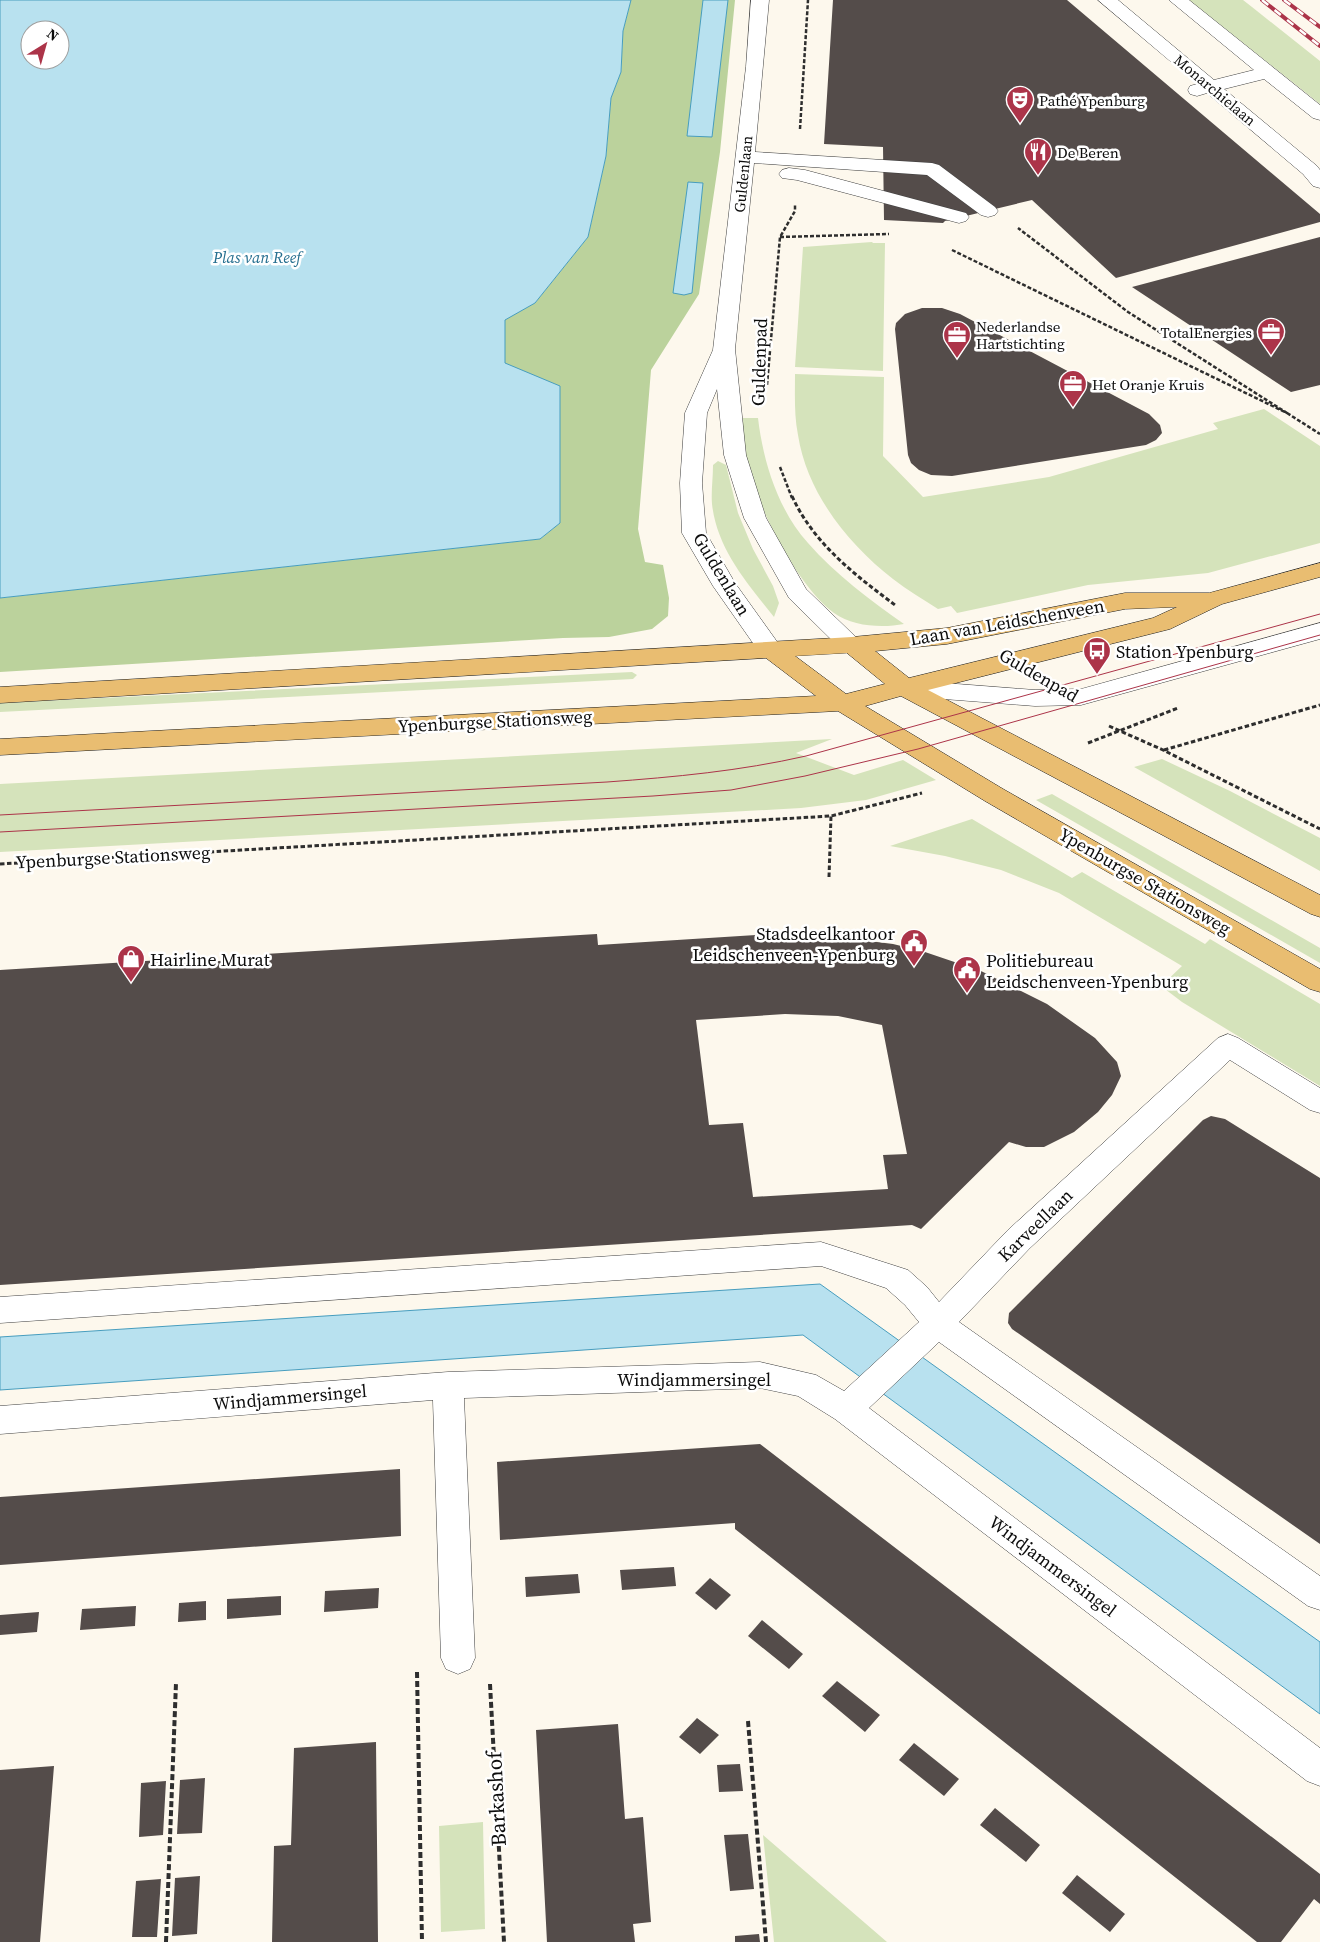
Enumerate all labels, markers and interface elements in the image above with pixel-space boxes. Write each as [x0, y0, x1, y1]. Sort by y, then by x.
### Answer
north arrow [20, 20, 70, 70]
text: N [43, 24, 63, 46]
street label: Monarchielaan [1170, 49, 1260, 131]
theatre icon: Pathé Ypenburg [1005, 85, 1035, 124]
place label: Pathé Ypenburg [1039, 90, 1145, 111]
street label: Guldenlaan [729, 134, 757, 214]
restaurant icon: De Beren [1023, 137, 1053, 176]
place label: De Beren [1057, 142, 1119, 163]
water label: Plas van Reef [212, 246, 304, 268]
place label: Nederlandse Hartstichting [976, 316, 1065, 354]
office icon: TotalEnergies [1256, 317, 1286, 356]
street label: Guldenpad [745, 318, 773, 406]
office icon: Nederlandse Hartstichting [942, 320, 972, 359]
place label: TotalEnergies [1161, 322, 1252, 343]
office icon: Het Oranje Kruis [1058, 369, 1088, 408]
place label: Het Oranje Kruis [1092, 374, 1204, 395]
street label: Guldenlaan [687, 528, 757, 620]
street label: Laan van Leidschenveen [908, 593, 1106, 651]
bus stop icon: Station Ypenburg [1082, 636, 1112, 675]
place label: Station Ypenburg [1116, 639, 1254, 664]
street label: Guldenpad [995, 642, 1083, 708]
street label: Ypenburgse Stationsweg [397, 703, 593, 739]
street label: Ypenburgse Stationsweg [1054, 821, 1236, 941]
street label: Ypenburgse Stationsweg [15, 839, 211, 875]
place label: Stadsdeelkantoor Leidschenveen-Ypenburg [693, 921, 895, 967]
public building icon: Stadsdeelkantoor Leidschenveen-Ypenburg [899, 928, 929, 967]
shop icon: Hairline Murat [116, 944, 146, 983]
place label: Hairline Murat [150, 947, 270, 972]
place label: Politiebureau Leidschenveen-Ypenburg [986, 948, 1188, 994]
public building icon: Politiebureau Leidschenveen-Ypenburg [952, 955, 982, 994]
street label: Karveellaan [992, 1183, 1078, 1267]
street label: Windjammersingel [617, 1367, 771, 1392]
street label: Windjammersingel [212, 1378, 368, 1416]
street label: Windjammersingel [984, 1510, 1122, 1622]
street label: Barkashof [479, 1749, 513, 1847]

